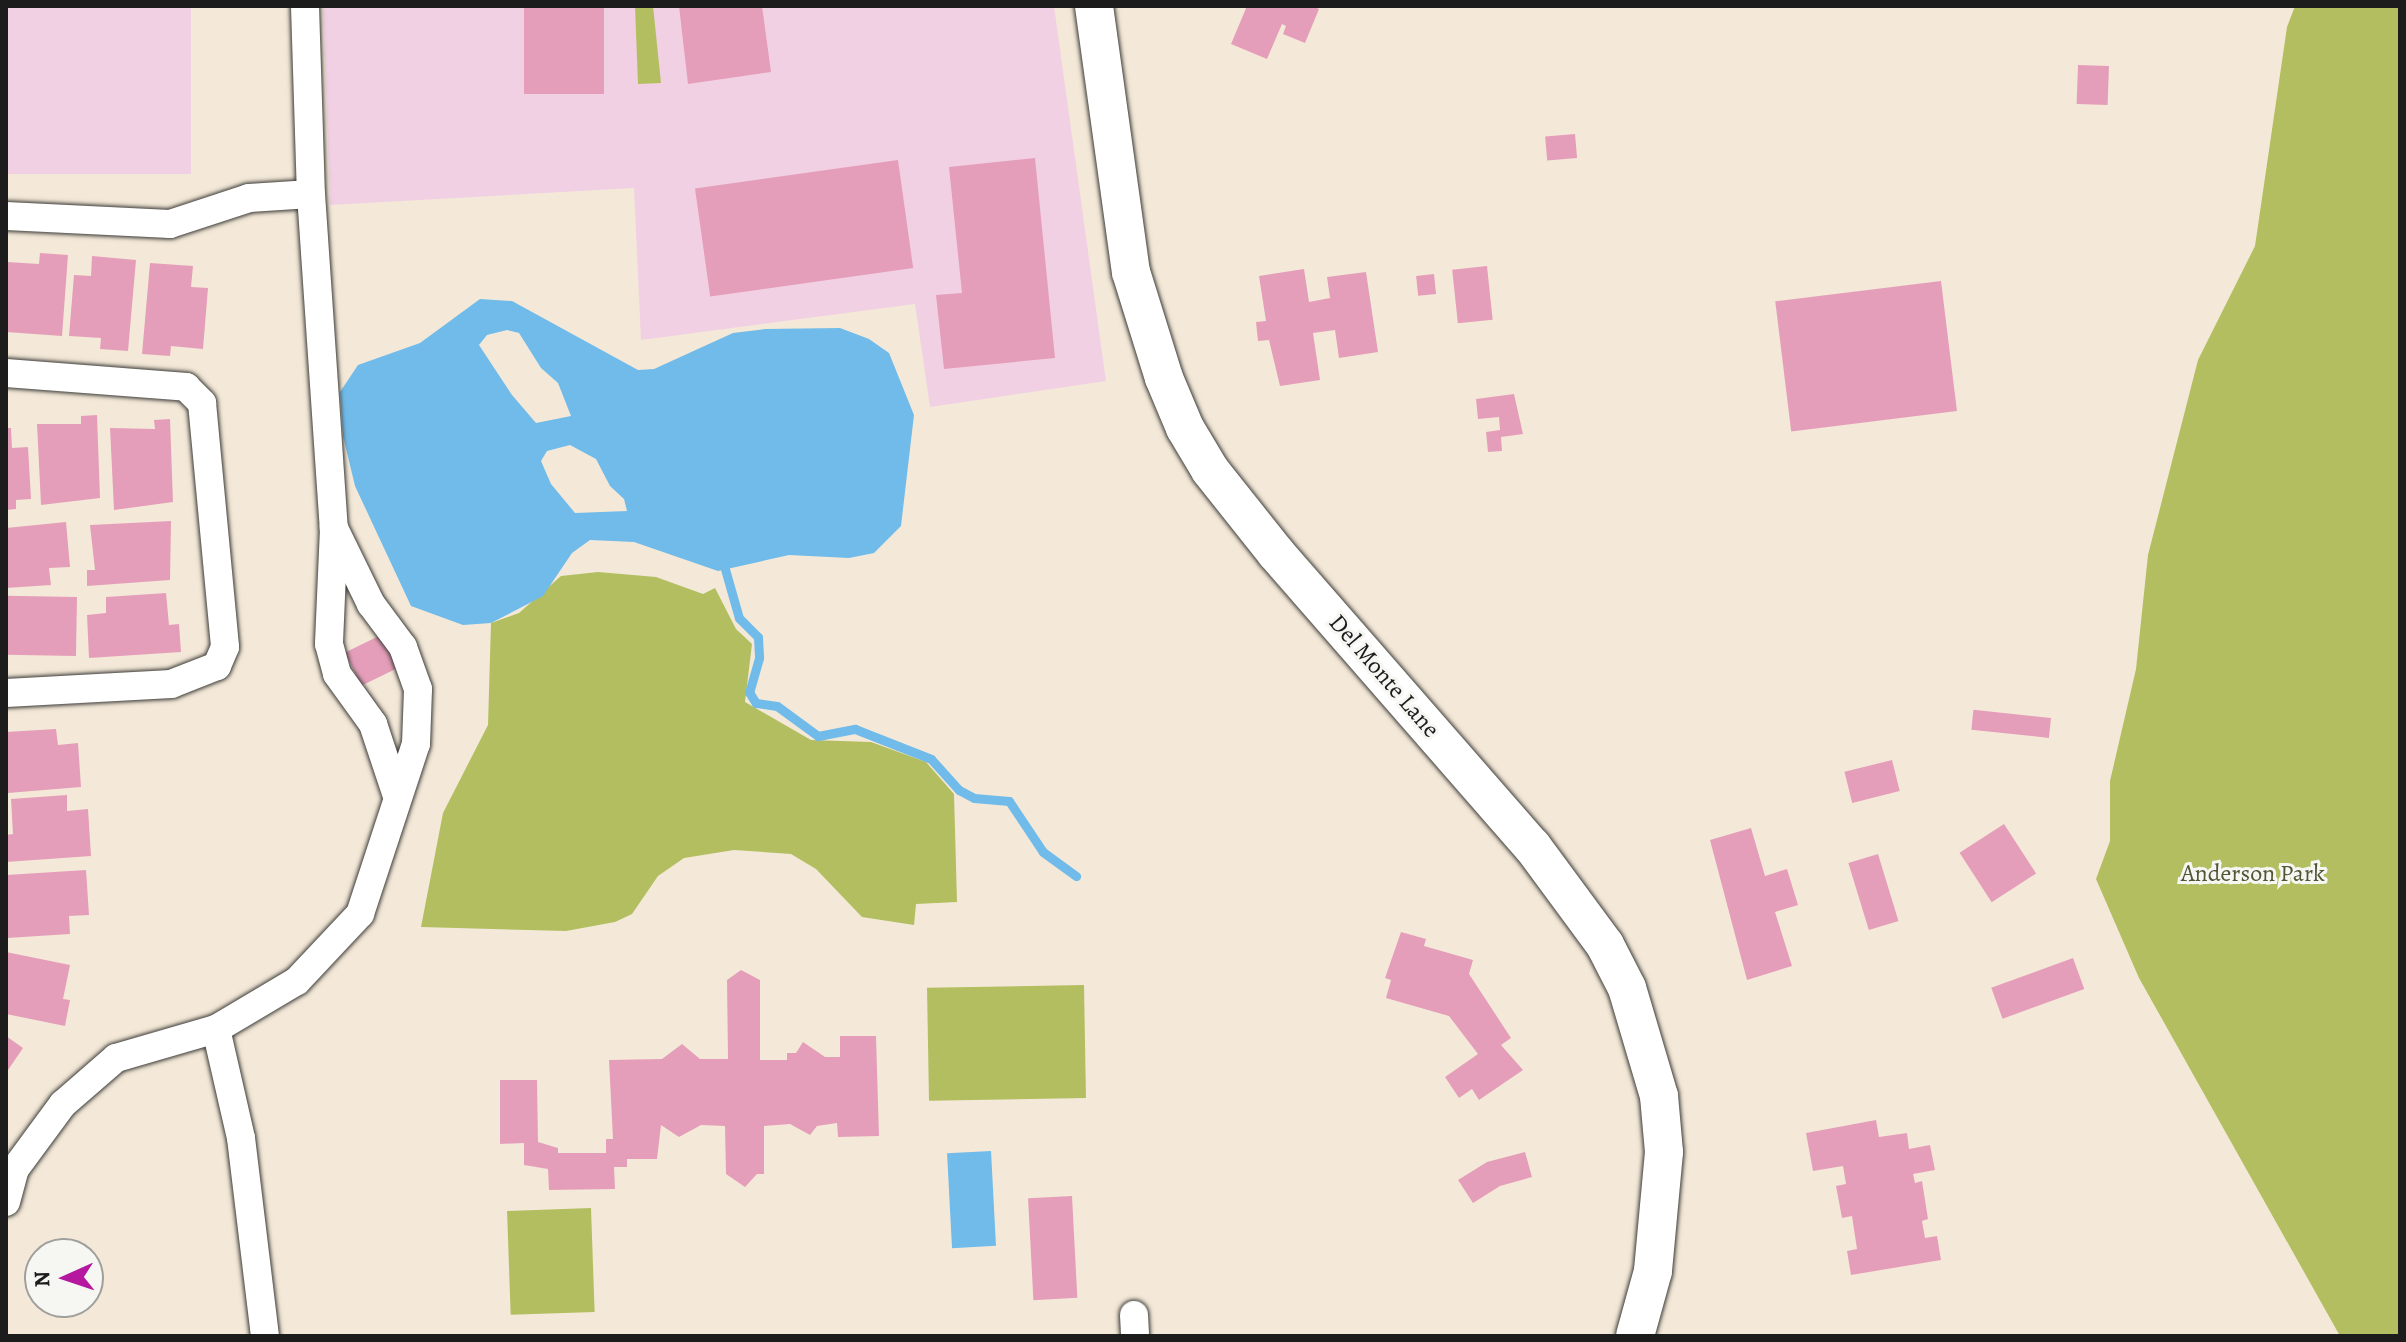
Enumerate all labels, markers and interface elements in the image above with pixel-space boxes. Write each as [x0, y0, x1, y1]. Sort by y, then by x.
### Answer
street label: Del Monte Lane [1323, 608, 1445, 744]
park label: Anderson Park [2181, 860, 2325, 888]
north arrow [24, 1238, 104, 1318]
text: N [27, 1270, 57, 1288]

